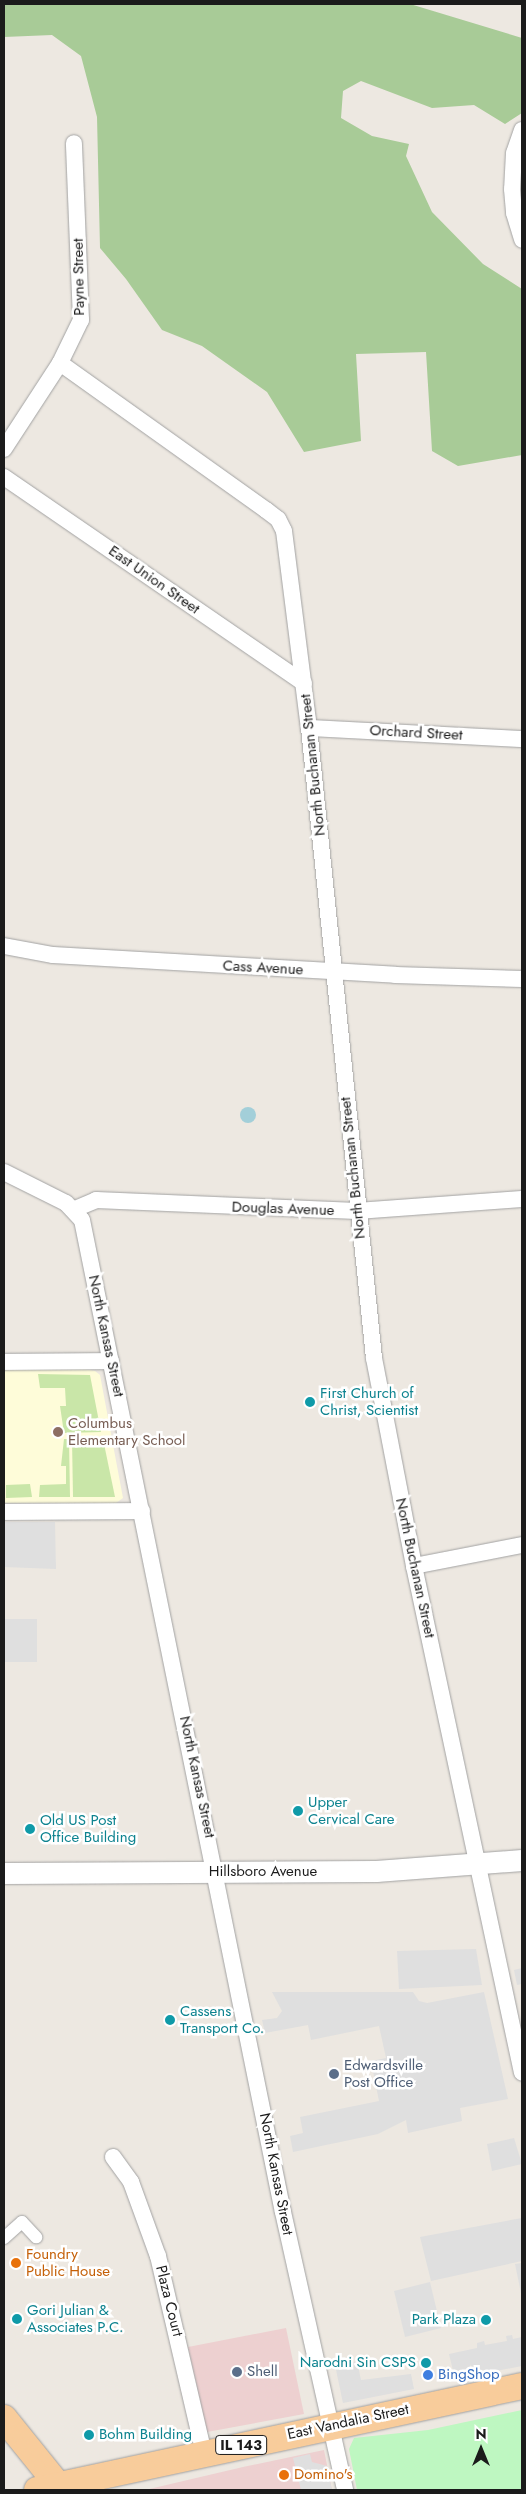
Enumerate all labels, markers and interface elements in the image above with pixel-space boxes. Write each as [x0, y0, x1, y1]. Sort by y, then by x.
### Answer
street label: Payne Street [69, 238, 89, 316]
street label: East Union Street [105, 542, 203, 618]
street label: North Buchanan Street [297, 693, 329, 837]
street label: Orchard Street [369, 722, 463, 744]
street label: Cass Avenue [222, 957, 304, 979]
street label: North Buchanan Street [337, 1096, 369, 1240]
street label: Douglas Avenue [231, 1198, 335, 1220]
street label: North Kansas Street [84, 1273, 128, 1399]
place label: First Church of Christ, Scientist [320, 1384, 418, 1419]
marker: First Church of Christ, Scientist [304, 1396, 316, 1408]
place label: Columbus Elementary School [68, 1414, 185, 1449]
marker: Columbus Elementary School [52, 1426, 64, 1438]
street label: North Buchanan Street [391, 1496, 439, 1640]
street label: North Kansas Street [175, 1714, 219, 1840]
place label: Upper Cervical Care [308, 1793, 395, 1828]
marker: Upper Cervical Care [292, 1805, 304, 1817]
place label: Old US Post Office Building [40, 1811, 136, 1846]
marker: Old US Post Office Building [24, 1823, 36, 1835]
street label: Hillsboro Avenue [209, 1863, 317, 1881]
place label: Cassens Transport Co. [180, 2002, 264, 2037]
marker: Cassens Transport Co. [164, 2014, 176, 2026]
place label: Edwardsville Post Office [344, 2056, 423, 2091]
marker: Edwardsville Post Office [328, 2068, 340, 2080]
street label: North Kansas Street [255, 2111, 297, 2237]
place label: Foundry Public House [26, 2245, 110, 2280]
marker: Foundry Public House [10, 2257, 22, 2269]
street label: Plaza Court [151, 2264, 187, 2338]
place label: Gori Julian & Associates P.C. [27, 2301, 124, 2336]
place label: Park Plaza [412, 2311, 476, 2329]
marker: Gori Julian & Associates P.C. [11, 2313, 23, 2325]
marker: Park Plaza [480, 2314, 492, 2326]
place label: Narodni Sin CSPS [300, 2354, 416, 2372]
marker: Narodni Sin CSPS [420, 2357, 432, 2369]
place label: Shell [247, 2363, 278, 2381]
marker: Shell [231, 2366, 243, 2378]
place label: BingShop [438, 2366, 500, 2384]
marker: BingShop [422, 2369, 434, 2381]
street label: East Vandalia Street [286, 2400, 410, 2444]
north arrow [456, 2424, 506, 2474]
text: N [475, 2424, 487, 2444]
place label: Bohm Building [99, 2426, 192, 2444]
marker: Bohm Building [83, 2429, 95, 2441]
road number: IL 143 [215, 2434, 267, 2456]
place label: Domino's [294, 2466, 352, 2484]
marker: Domino's [278, 2469, 290, 2481]

